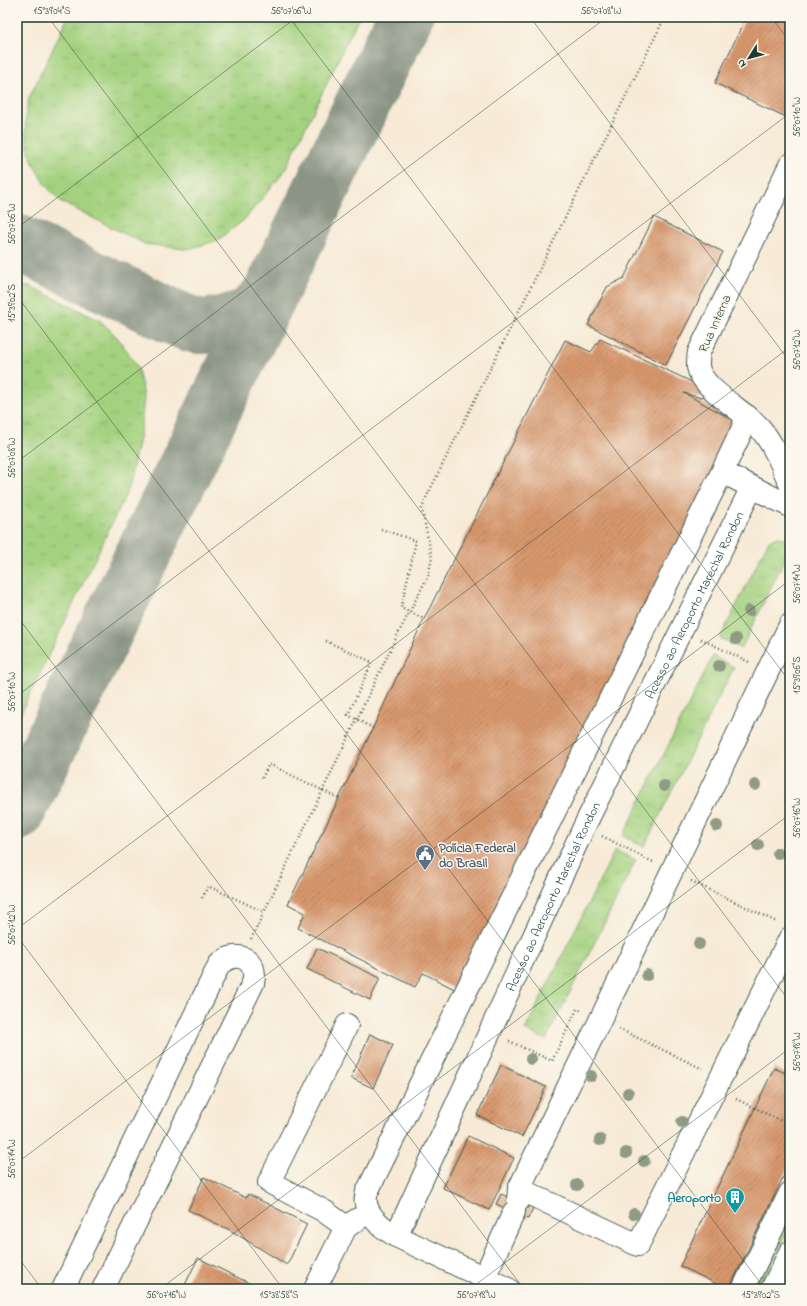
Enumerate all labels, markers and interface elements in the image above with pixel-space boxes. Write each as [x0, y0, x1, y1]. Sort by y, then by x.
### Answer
text: 15°39'04"S [34, 4, 71, 19]
text: 56°07'06"W [270, 4, 312, 19]
text: 56°07'08"W [581, 4, 621, 19]
north arrow [729, 38, 769, 78]
text: N [733, 56, 750, 71]
text: 56°07'10"W [790, 97, 805, 137]
text: 56°07'06"W [5, 203, 20, 245]
text: 15°39'02"S [5, 284, 20, 322]
street label: Rua Interna [694, 291, 737, 356]
text: 56°07'12"W [790, 329, 805, 370]
text: 56°07'08"W [5, 438, 20, 478]
street label: Acesso ao Aeroporto Marechal Rondon [641, 508, 750, 702]
text: 56°07'14"W [790, 564, 805, 604]
text: 15°39'06"S [790, 656, 805, 694]
text: 56°07'10"W [5, 672, 20, 712]
text: 56°07'16"W [790, 798, 805, 838]
street label: Acesso ao Aeroporto Marechal Rondon [502, 799, 606, 995]
place label: Polícia Federal do Brasil [439, 839, 516, 873]
public building icon: Polícia Federal do Brasil [414, 843, 436, 871]
text: 56°07'12"W [5, 904, 20, 945]
text: 56°07'18"W [790, 1032, 805, 1072]
text: 56°07'14"W [5, 1139, 20, 1179]
building icon: Aeroporto [724, 1186, 746, 1214]
place label: Aeroporto [667, 1189, 721, 1208]
text: 56°07'16"W [146, 1288, 186, 1303]
text: 15°38'58"S [260, 1288, 299, 1303]
text: 56°07'18"W [456, 1288, 496, 1303]
text: 15°39'02"S [742, 1288, 780, 1303]

